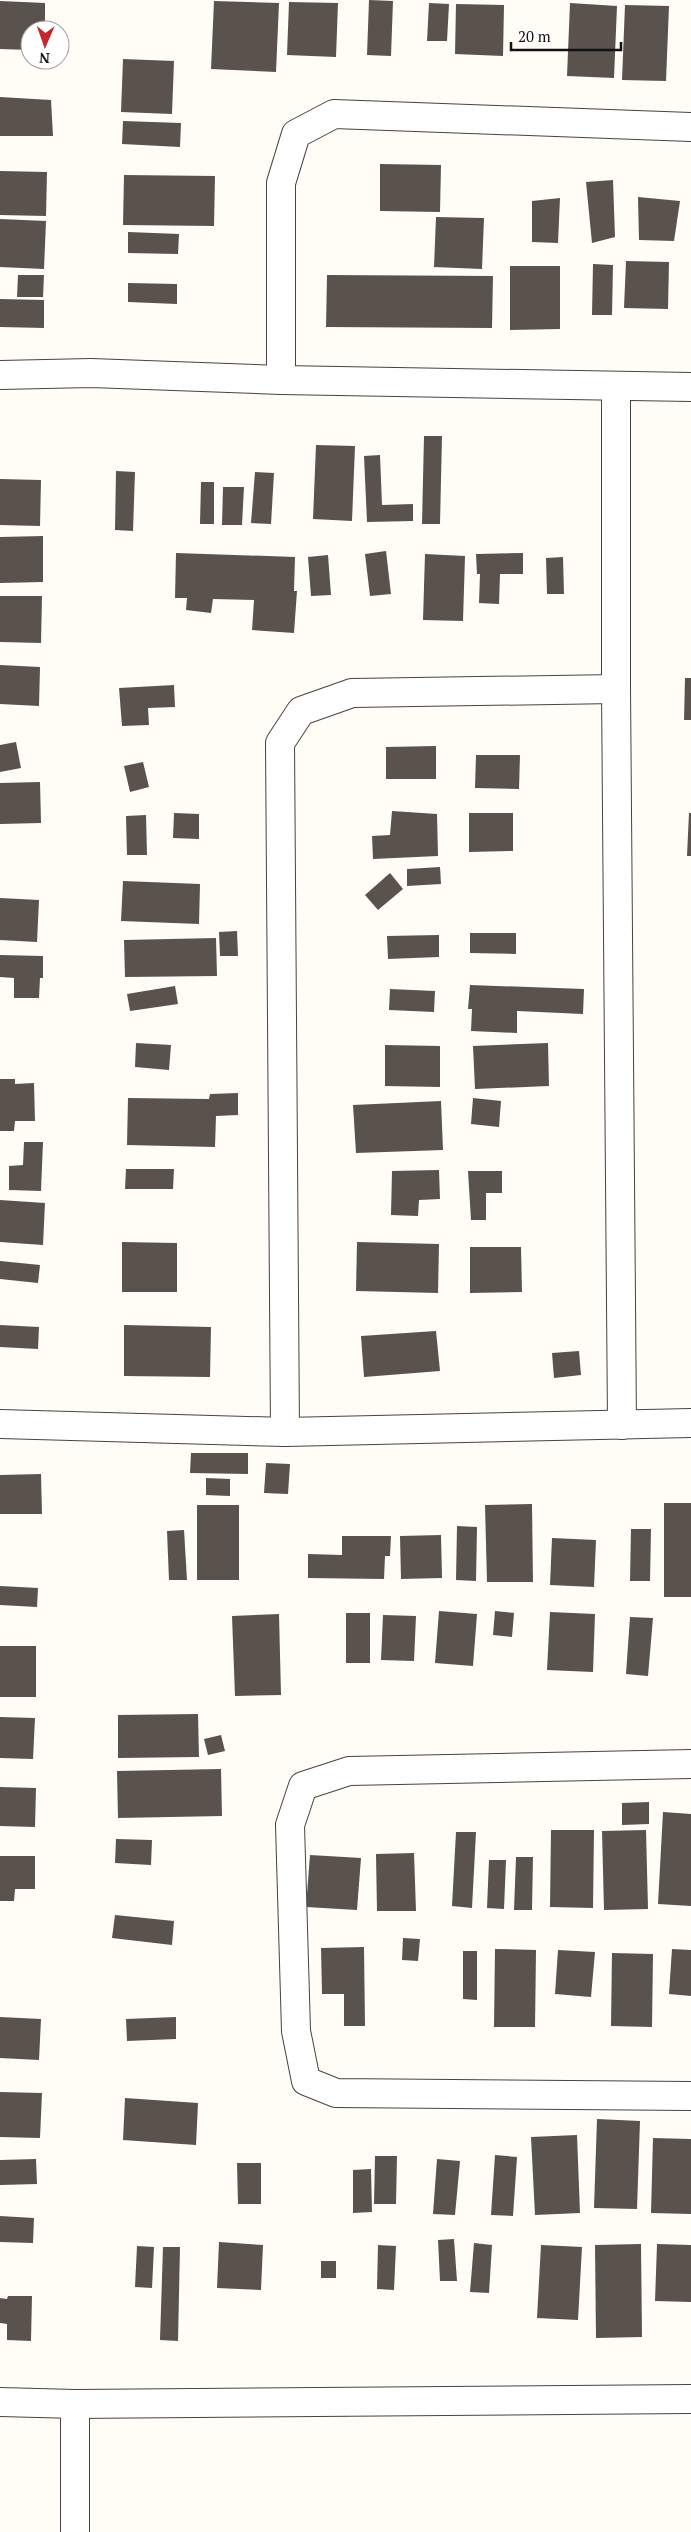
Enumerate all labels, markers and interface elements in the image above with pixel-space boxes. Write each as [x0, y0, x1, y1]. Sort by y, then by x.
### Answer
north arrow [20, 20, 70, 70]
scale bar [511, 20, 621, 52]
text: 20 m [518, 26, 551, 46]
text: N [39, 49, 50, 68]

